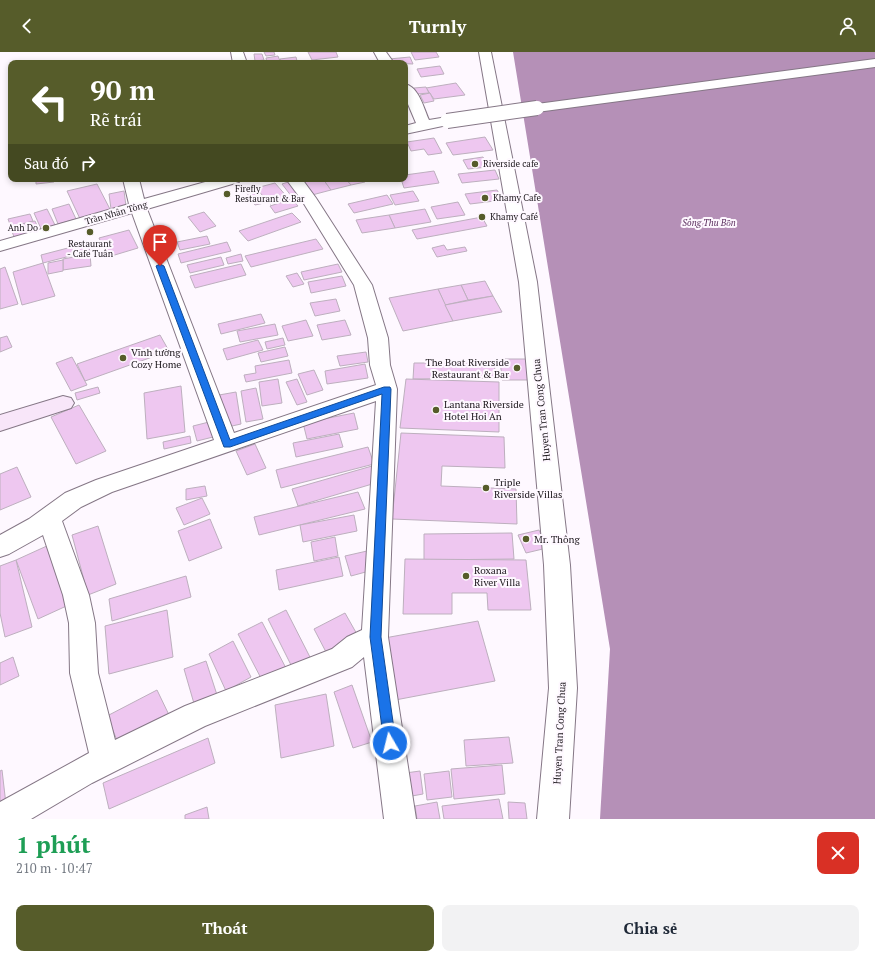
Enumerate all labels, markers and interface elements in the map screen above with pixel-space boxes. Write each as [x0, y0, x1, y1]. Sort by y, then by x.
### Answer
text: Turnly [409, 14, 466, 38]
icon: back [16, 15, 38, 37]
icon: person [837, 15, 859, 37]
text: 90 m [90, 71, 155, 108]
icon: left [24, 76, 76, 128]
text: Rẽ trái [90, 107, 142, 131]
icon: right [77, 152, 99, 174]
text: Sau đó [24, 153, 69, 173]
place label: Riverside cafe [483, 158, 539, 170]
marker: Riverside cafe [470, 159, 480, 169]
place label: Firefly Restaurant & Bar [235, 183, 305, 205]
marker: Firefly Restaurant & Bar [222, 189, 232, 199]
place label: Khamy Cafe [493, 192, 541, 204]
marker: Khamy Cafe [480, 193, 490, 203]
street label: Trần Nhân Tông [83, 198, 149, 228]
place label: Khamy Café [490, 211, 538, 223]
marker: Khamy Café [477, 212, 487, 222]
water label: Sông Thu Bồn [682, 217, 736, 229]
place label: Anh Do [8, 222, 38, 234]
marker: Anh Do [41, 223, 51, 233]
pin [143, 225, 177, 266]
marker: Restaurant - Cafe Tuân [85, 227, 95, 237]
icon: arrive [149, 231, 171, 253]
place label: Restaurant - Cafe Tuân [67, 238, 114, 260]
place label: Vĩnh tường Cozy Home [131, 346, 181, 371]
marker: Vĩnh tường Cozy Home [118, 353, 128, 363]
place label: The Boat Riverside Restaurant & Bar [426, 356, 509, 381]
street label: Huyen Tran Cong Chua [530, 358, 553, 462]
marker: The Boat Riverside Restaurant & Bar [512, 363, 522, 373]
place label: Lantana Riverside Hotel Hoi An [444, 398, 524, 423]
marker: Lantana Riverside Hotel Hoi An [431, 405, 441, 415]
place label: Triple Riverside Villas [494, 476, 562, 501]
marker: Triple Riverside Villas [481, 483, 491, 493]
place label: Mr. Thông [534, 533, 580, 546]
marker: Mr. Thông [521, 534, 531, 544]
place label: Roxana River Villa [474, 564, 520, 589]
marker: Roxana River Villa [461, 571, 471, 581]
street label: Huyen Tran Cong Chua [550, 681, 569, 785]
position arrow [369, 722, 411, 764]
text: 1 phút [16, 828, 91, 860]
button: close [817, 832, 859, 874]
text: 210 m · 10:47 [16, 859, 93, 877]
button: Thoát [16, 905, 434, 951]
button: Chia sẻ [442, 905, 859, 951]

